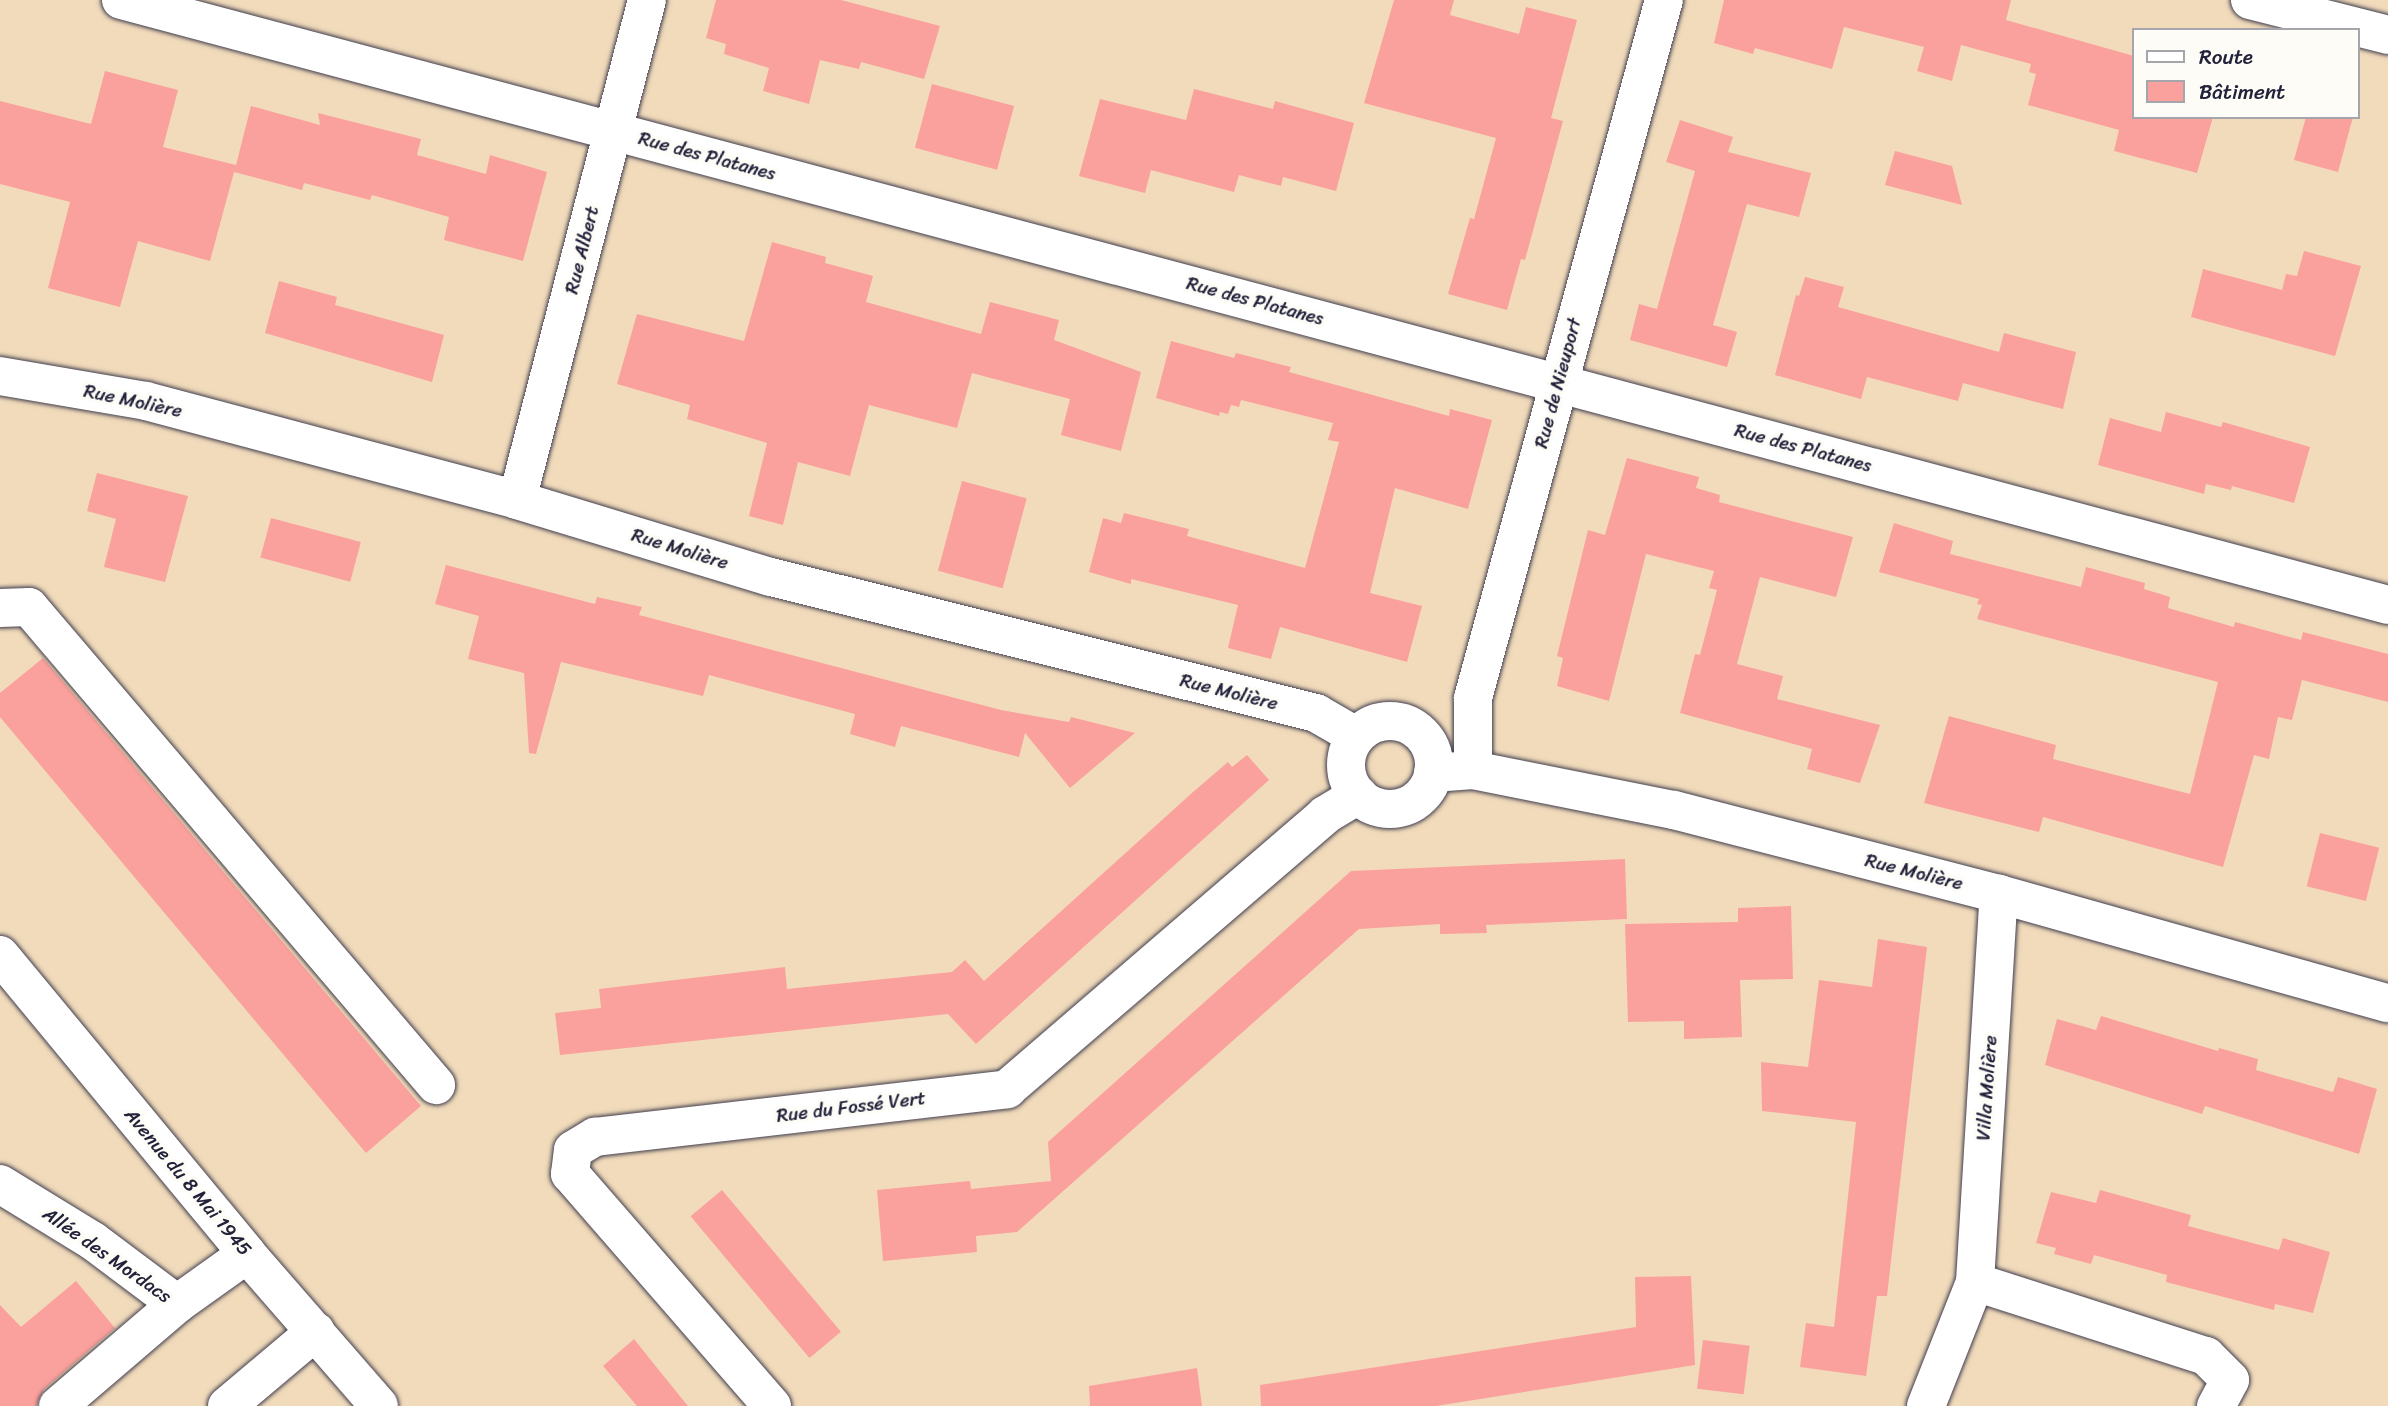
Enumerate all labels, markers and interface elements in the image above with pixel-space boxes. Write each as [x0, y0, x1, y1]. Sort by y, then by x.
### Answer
legend [2132, 28, 2360, 119]
text: Route [2199, 38, 2253, 76]
text: Bâtiment [2199, 73, 2285, 111]
street label: Rue des Platanes [635, 127, 779, 185]
street label: Rue Albert [560, 203, 604, 297]
street label: Rue des Platanes [1183, 272, 1327, 330]
street label: Rue de Nieuport [1530, 315, 1586, 451]
street label: Rue Molière [82, 380, 184, 422]
street label: Rue des Platanes [1731, 419, 1875, 477]
street label: Rue Molière [629, 524, 731, 574]
street label: Rue Molière [1178, 669, 1280, 715]
street label: Rue Molière [1863, 849, 1965, 895]
street label: Villa Molière [1972, 1035, 2002, 1141]
street label: Rue du Fossé Vert [775, 1087, 927, 1127]
street label: Avenue du 8 Mai 1945 [120, 1104, 256, 1260]
street label: Allée des Mordacs [38, 1202, 176, 1308]

